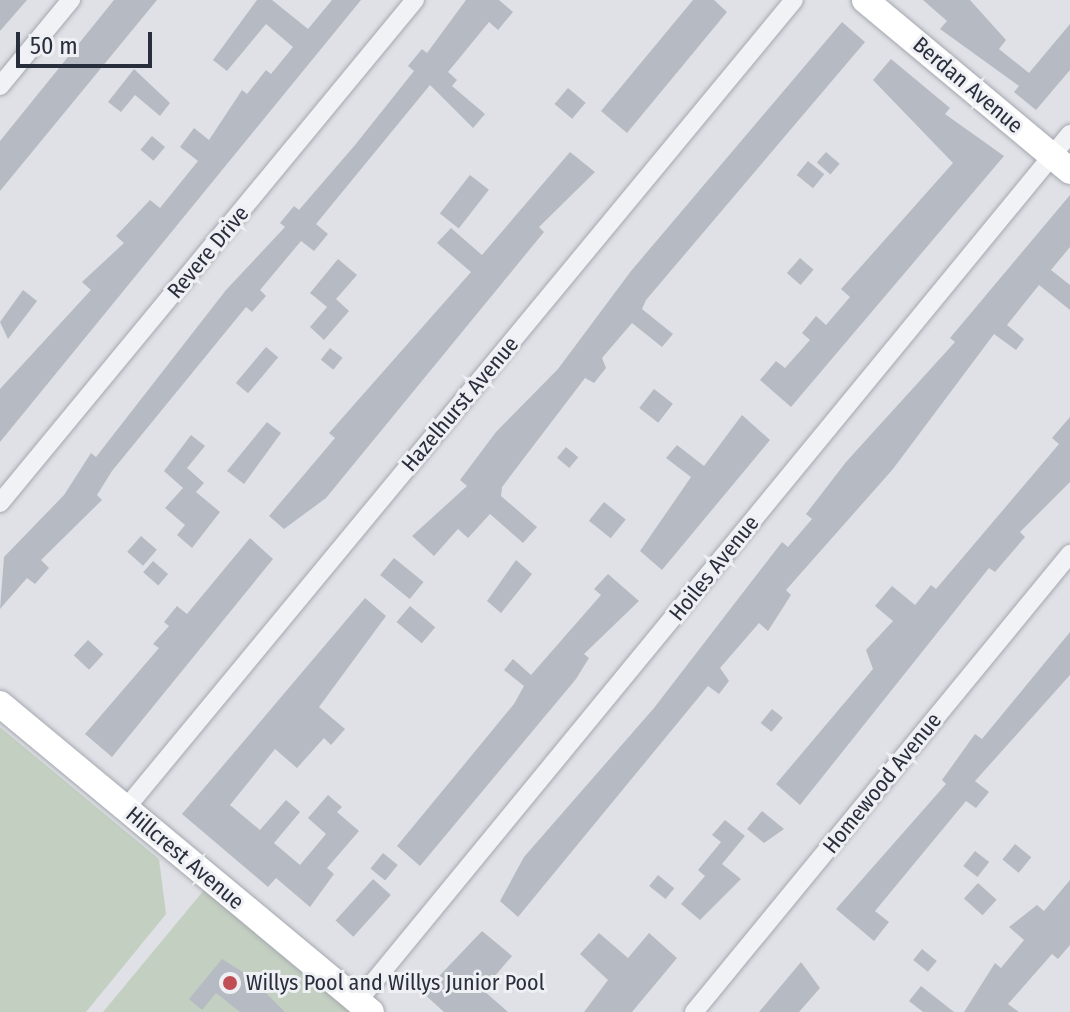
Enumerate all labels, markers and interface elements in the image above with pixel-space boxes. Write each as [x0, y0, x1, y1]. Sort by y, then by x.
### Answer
scale bar [20, 16, 156, 66]
street label: Berdan Avenue [908, 31, 1028, 139]
text: 50 m [30, 32, 78, 60]
street label: Revere Drive [162, 200, 254, 304]
street label: Hazelhurst Avenue [396, 331, 524, 477]
street label: Hoiles Avenue [664, 510, 764, 626]
street label: Homewood Avenue [817, 707, 947, 859]
street label: Hillcrest Avenue [121, 801, 249, 915]
place label: Willys Pool and Willys Junior Pool [246, 970, 544, 996]
marker: Willys Pool and Willys Junior Pool [221, 974, 239, 992]

